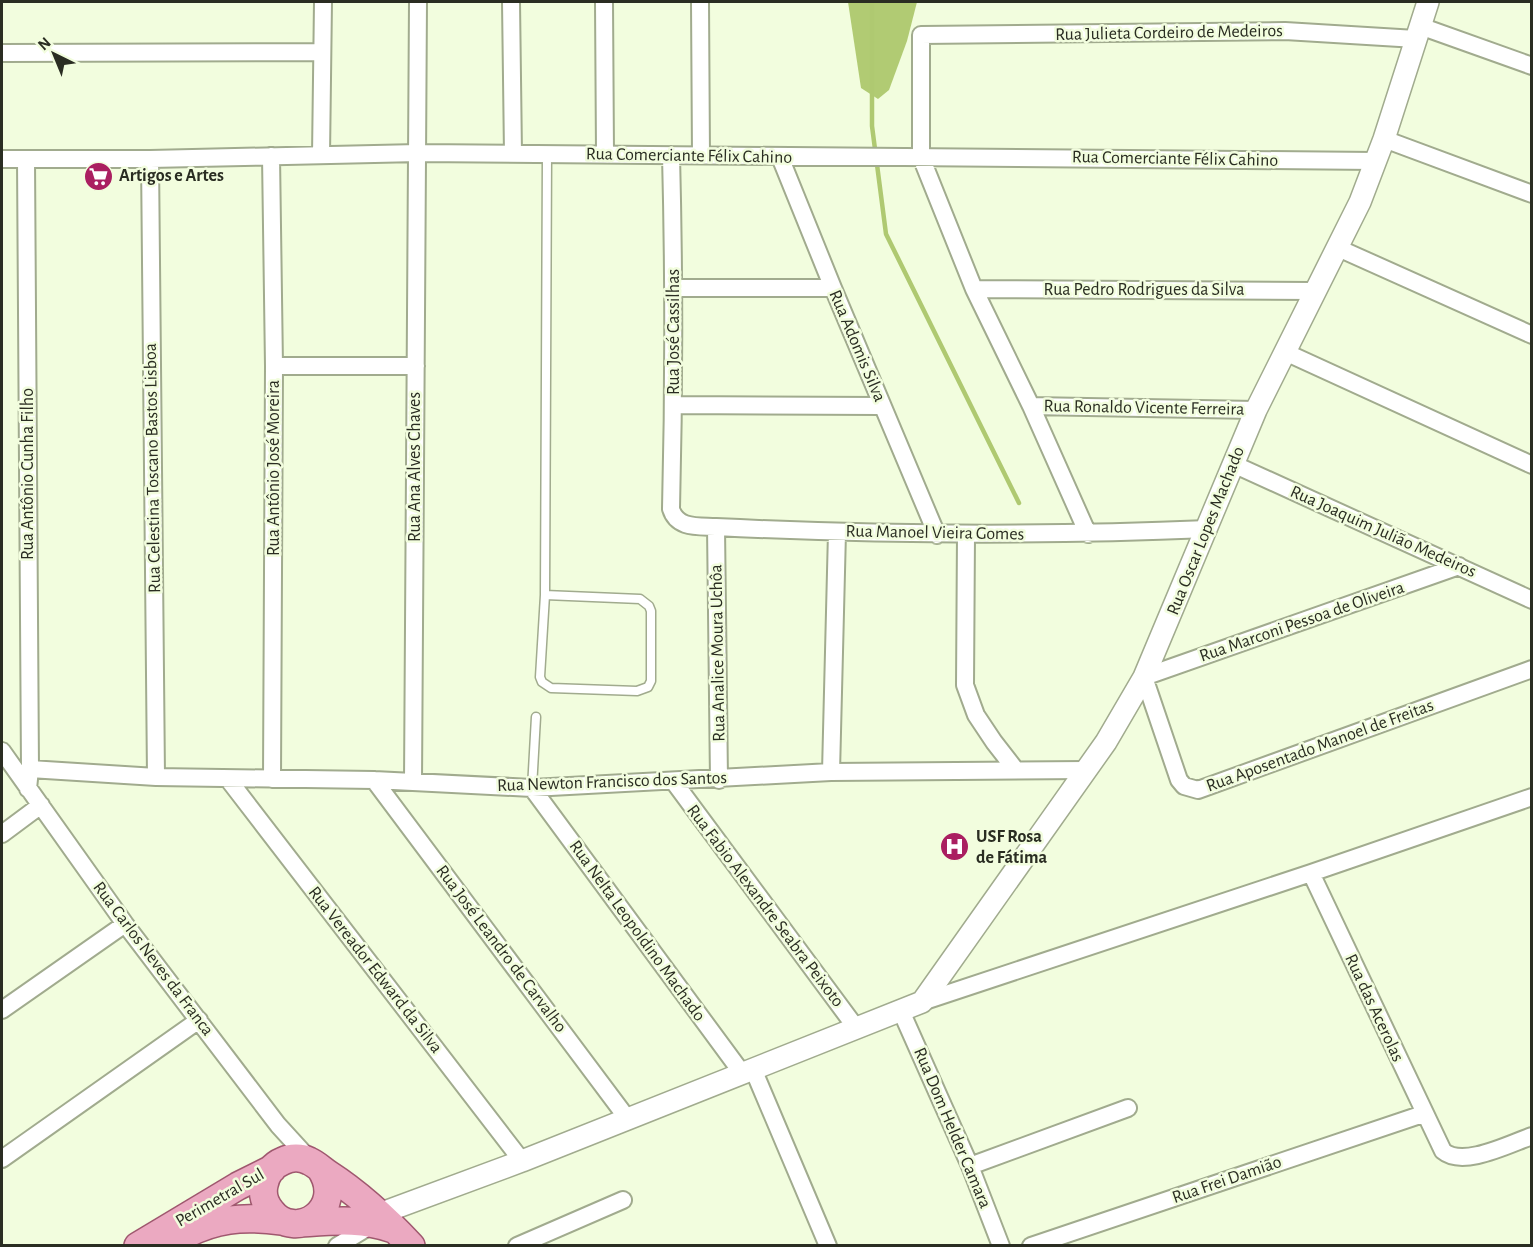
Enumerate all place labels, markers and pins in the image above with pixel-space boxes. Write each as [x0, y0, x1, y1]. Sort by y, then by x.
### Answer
supermarket icon: Artigos e Artes [82, 160, 114, 192]
place label: Artigos e Artes [119, 167, 224, 185]
place label: USF Rosa de Fátima [976, 828, 1047, 867]
hospital icon: USF Rosa de Fátima [939, 831, 971, 863]

